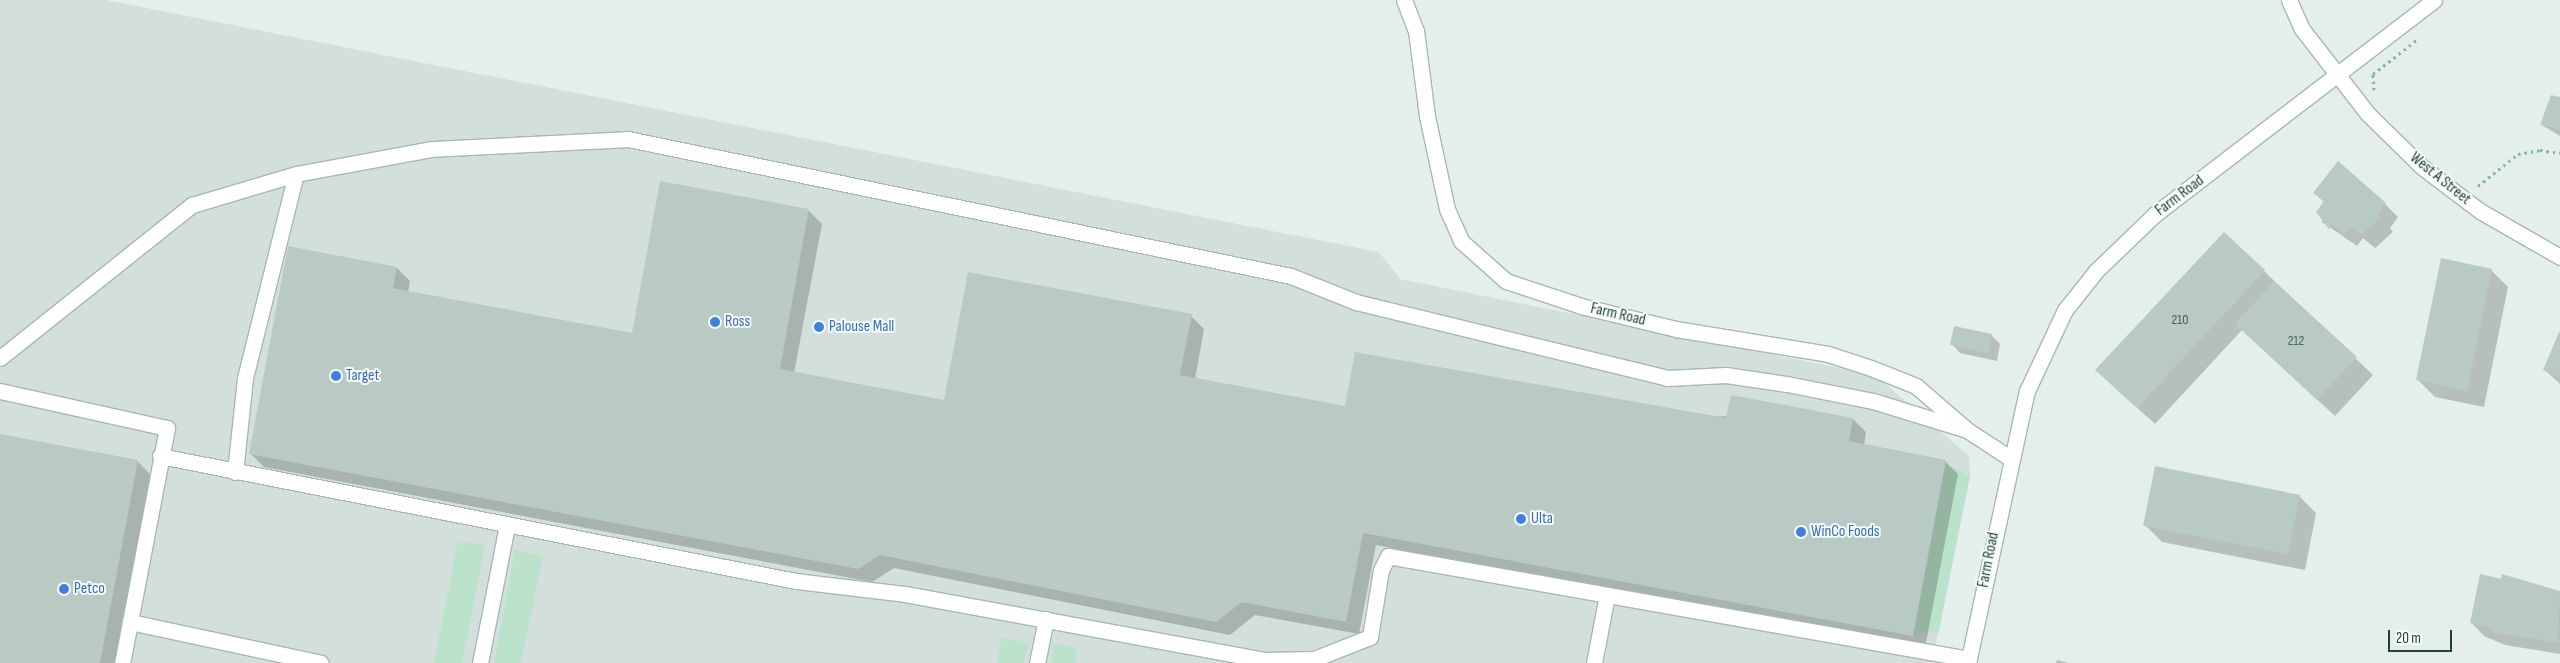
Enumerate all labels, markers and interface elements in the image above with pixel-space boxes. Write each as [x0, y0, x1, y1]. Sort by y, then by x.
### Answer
street label: West A Street [2406, 149, 2474, 209]
street label: Farm Road [2152, 171, 2208, 221]
street label: Farm Road [1589, 299, 1647, 331]
place label: Ross [725, 312, 750, 332]
house number: 210 [2172, 312, 2188, 328]
marker: Ross [709, 316, 721, 328]
place label: Palouse Mall [829, 317, 894, 337]
marker: Palouse Mall [813, 321, 825, 333]
house number: 212 [2288, 333, 2304, 349]
place label: Target [346, 366, 379, 386]
marker: Target [330, 370, 342, 382]
place label: Ulta [1531, 509, 1553, 529]
marker: Ulta [1515, 513, 1527, 525]
place label: WinCo Foods [1811, 522, 1880, 542]
marker: WinCo Foods [1795, 526, 1807, 538]
street label: Farm Road [1974, 531, 2004, 589]
place label: Petco [74, 579, 105, 599]
marker: Petco [58, 583, 70, 595]
scale bar [2390, 620, 2454, 652]
text: 20 m [2396, 629, 2421, 648]

